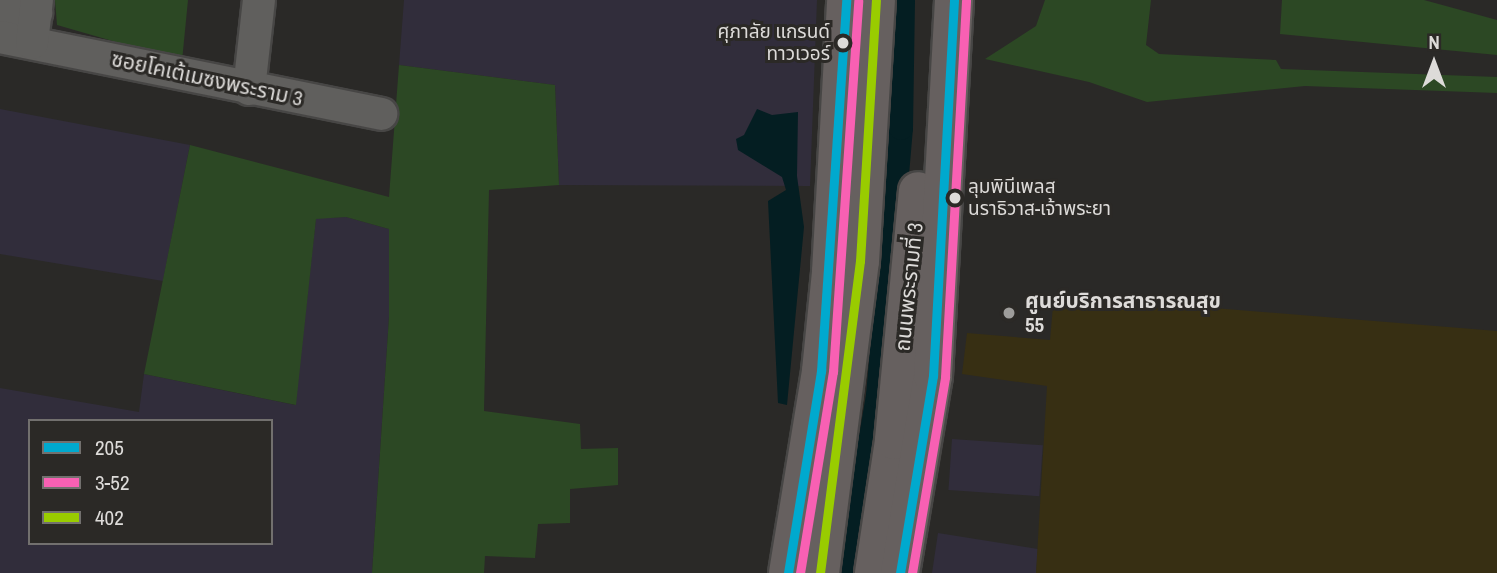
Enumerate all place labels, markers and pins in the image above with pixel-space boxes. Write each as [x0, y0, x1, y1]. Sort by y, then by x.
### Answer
place label: ศุภาลัย แกรนด์ ทาวเวอร์ [718, 21, 830, 65]
marker: ศุภาลัย แกรนด์ ทาวเวอร์ [836, 36, 850, 50]
place label: ลุมพินีเพลส นราธิวาส-เจ้าพระยา [968, 176, 1111, 220]
marker: ลุมพินีเพลส นราธิวาส-เจ้าพระยา [948, 191, 962, 205]
place label: ศูนย์บริการสาธารณสุข 55 [1025, 288, 1221, 338]
marker: ศูนย์บริการสาธารณสุข 55 [999, 303, 1019, 323]

